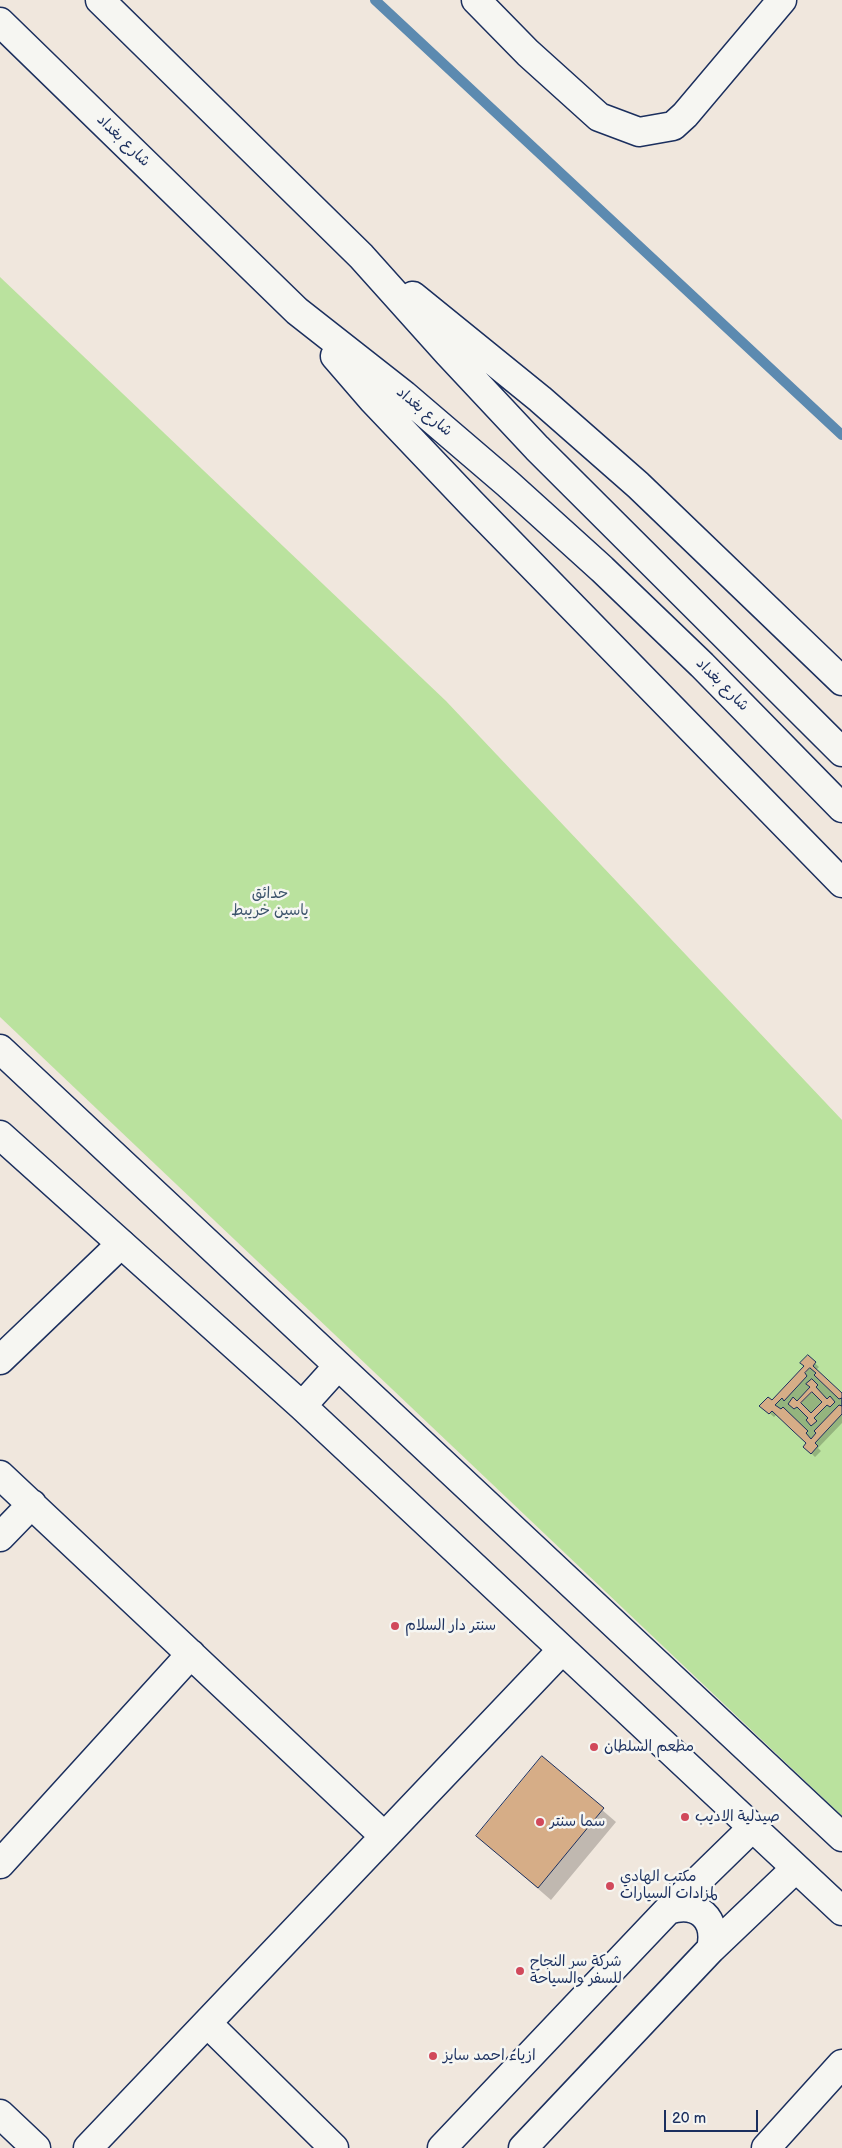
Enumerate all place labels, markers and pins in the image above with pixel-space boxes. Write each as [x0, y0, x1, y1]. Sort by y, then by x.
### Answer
place label: سنتر دار السلام [405, 1617, 496, 1635]
marker: سنتر دار السلام [389, 1620, 401, 1632]
place label: مطعم السلطان [604, 1738, 694, 1756]
marker: مطعم السلطان [588, 1741, 600, 1753]
place label: صيدلية الاديب [695, 1808, 780, 1826]
marker: صيدلية الاديب [679, 1811, 691, 1823]
place label: سما سنتر [550, 1813, 605, 1831]
marker: سما سنتر [534, 1816, 546, 1828]
place label: مكتب الهادي لمزادات السيارات [620, 1868, 718, 1903]
marker: مكتب الهادي لمزادات السيارات [604, 1880, 616, 1892]
place label: شركة سر النجاح للسفر والسياحة [530, 1953, 622, 1988]
marker: شركة سر النجاح للسفر والسياحة [514, 1965, 526, 1977]
place label: ازياء احمد سايز [443, 2047, 536, 2065]
marker: ازياء احمد سايز [427, 2050, 439, 2062]

